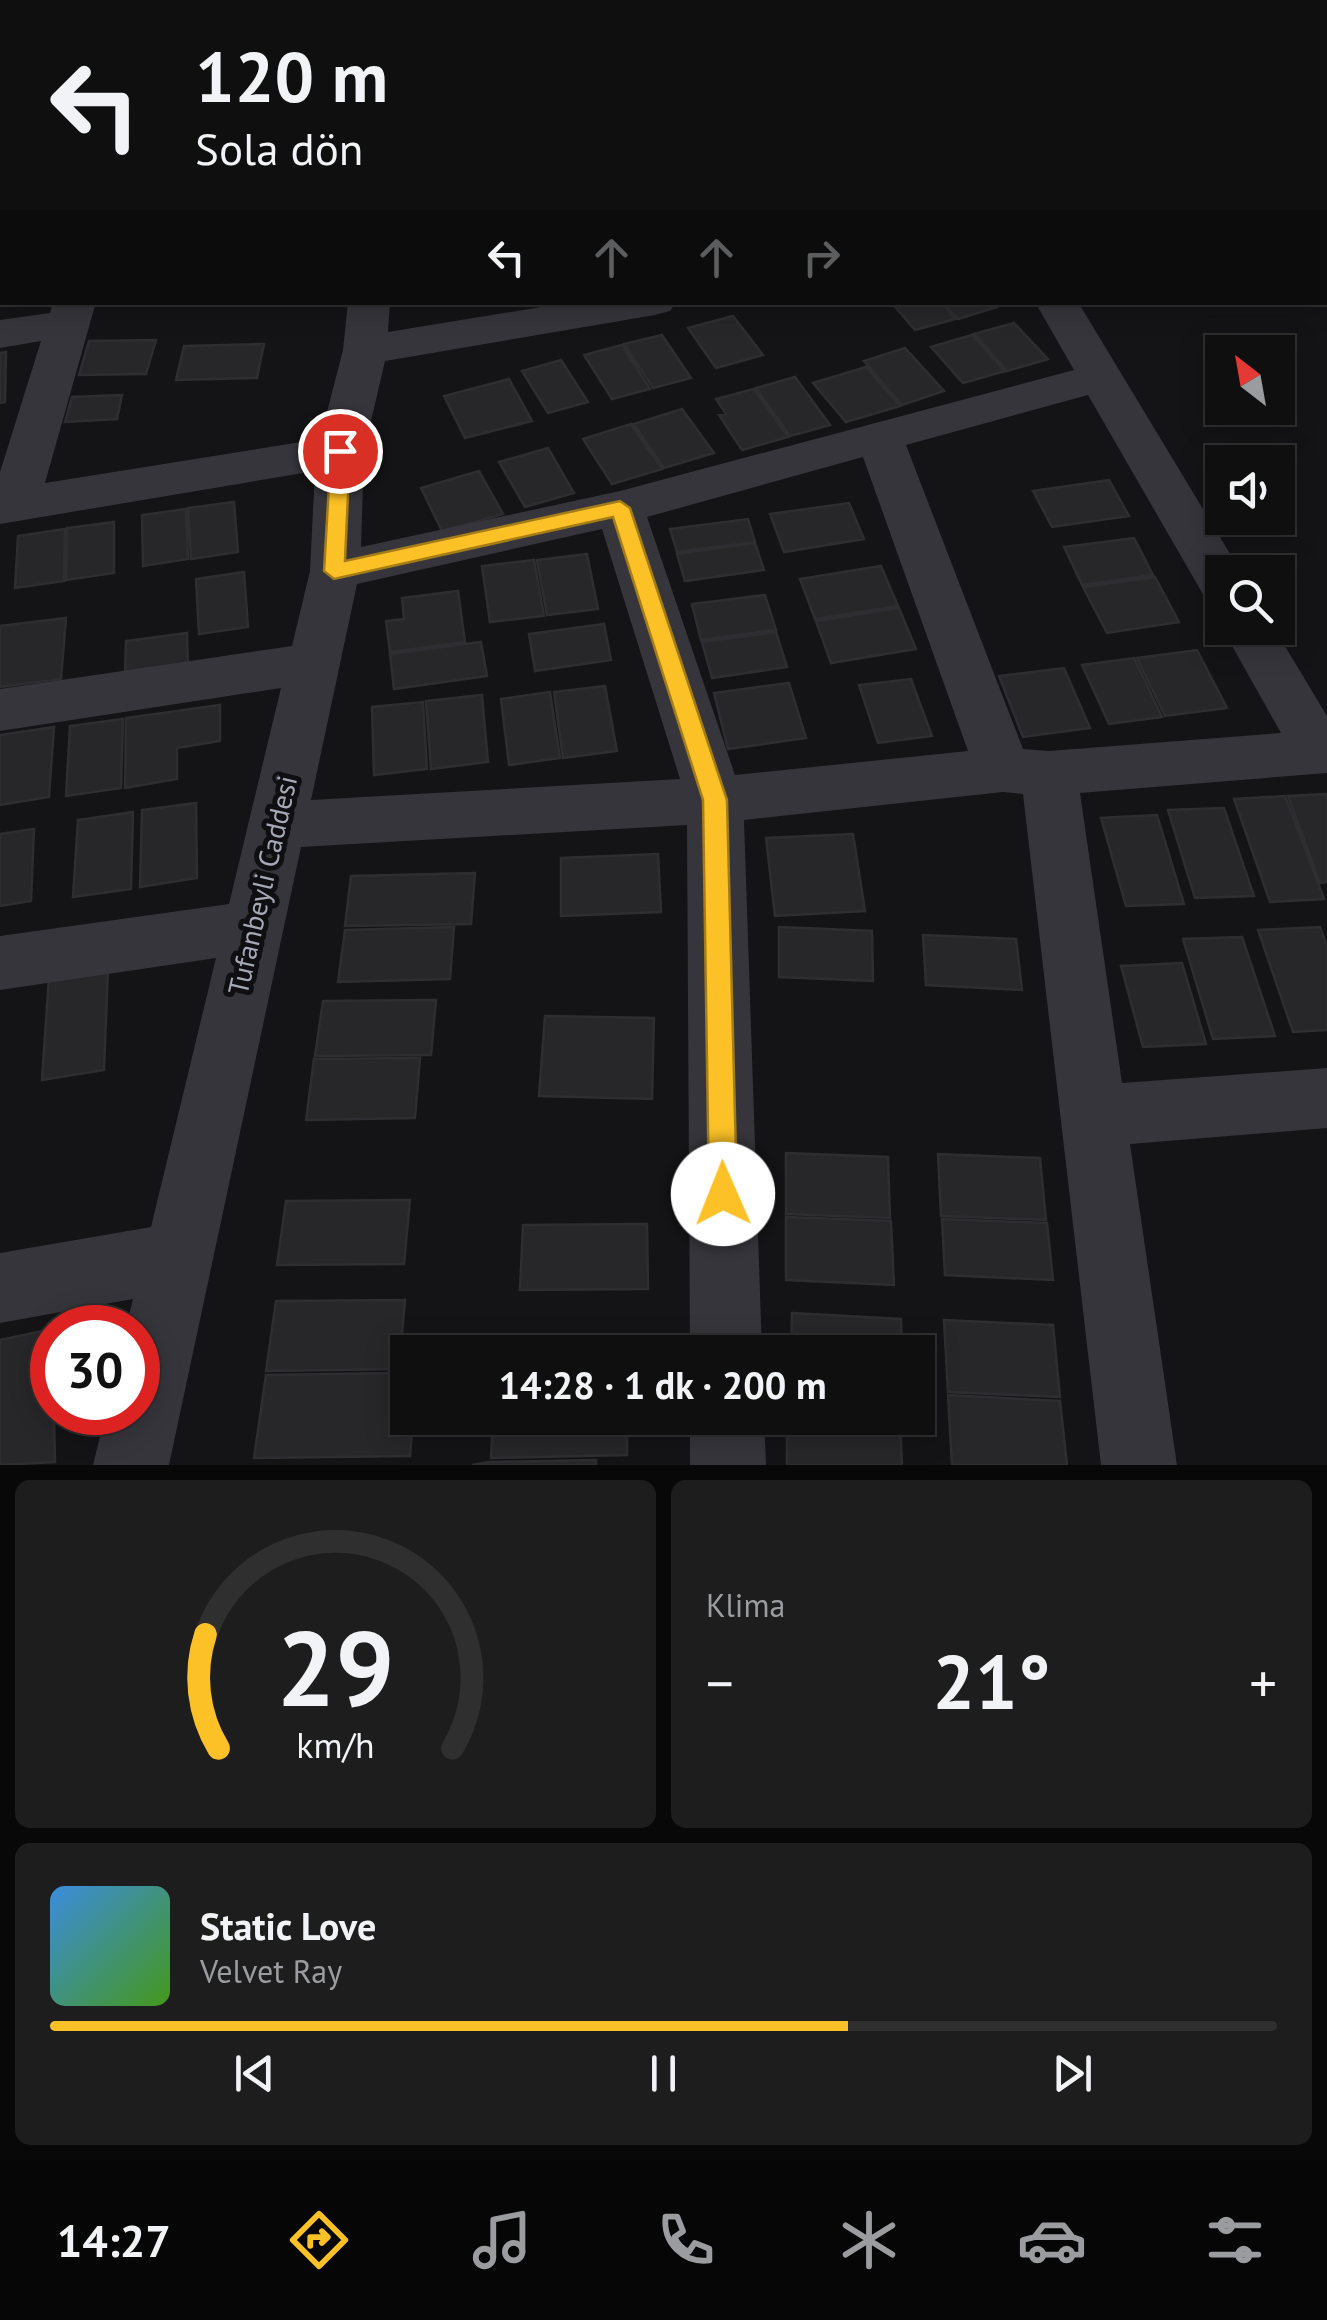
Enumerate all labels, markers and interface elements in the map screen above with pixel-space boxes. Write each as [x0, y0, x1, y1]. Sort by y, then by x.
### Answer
text: 120 m [195, 31, 388, 121]
icon: left [30, 40, 160, 170]
text: Sola dön [195, 119, 363, 177]
icon: left [479, 230, 534, 285]
icon: ahead [584, 230, 639, 285]
icon: ahead [689, 230, 744, 285]
icon: right [794, 230, 849, 285]
north arrow [1205, 335, 1295, 425]
map controls [1205, 335, 1295, 645]
pin [298, 409, 383, 494]
icon: arrive [313, 424, 368, 479]
button: sound [1205, 445, 1295, 535]
button: search [1205, 555, 1295, 645]
street label: Tufanbeyli Caddesi [219, 772, 305, 998]
position arrow [671, 1142, 775, 1246]
speed limit sign: 30 [30, 1305, 160, 1435]
text: 14:28 · 1 dk · 200 m [498, 1360, 827, 1409]
text: Klima [706, 1584, 785, 1626]
text: 29 [277, 1600, 394, 1735]
text: 21° [933, 1633, 1050, 1730]
text: − [706, 1647, 734, 1718]
text: + [1249, 1647, 1277, 1718]
text: km/h [296, 1722, 375, 1768]
text: Static Love [200, 1901, 376, 1950]
text: Velvet Ray [200, 1950, 342, 1992]
icon: previous [227, 2046, 282, 2101]
icon: pause [636, 2046, 691, 2101]
icon: next [1045, 2046, 1100, 2101]
icon: directions [284, 2205, 354, 2275]
icon: music [467, 2205, 537, 2275]
icon: phone [651, 2205, 721, 2275]
icon: climate [834, 2205, 904, 2275]
icon: car [1017, 2205, 1087, 2275]
icon: filters [1200, 2205, 1270, 2275]
text: 14:27 [57, 2211, 171, 2269]

